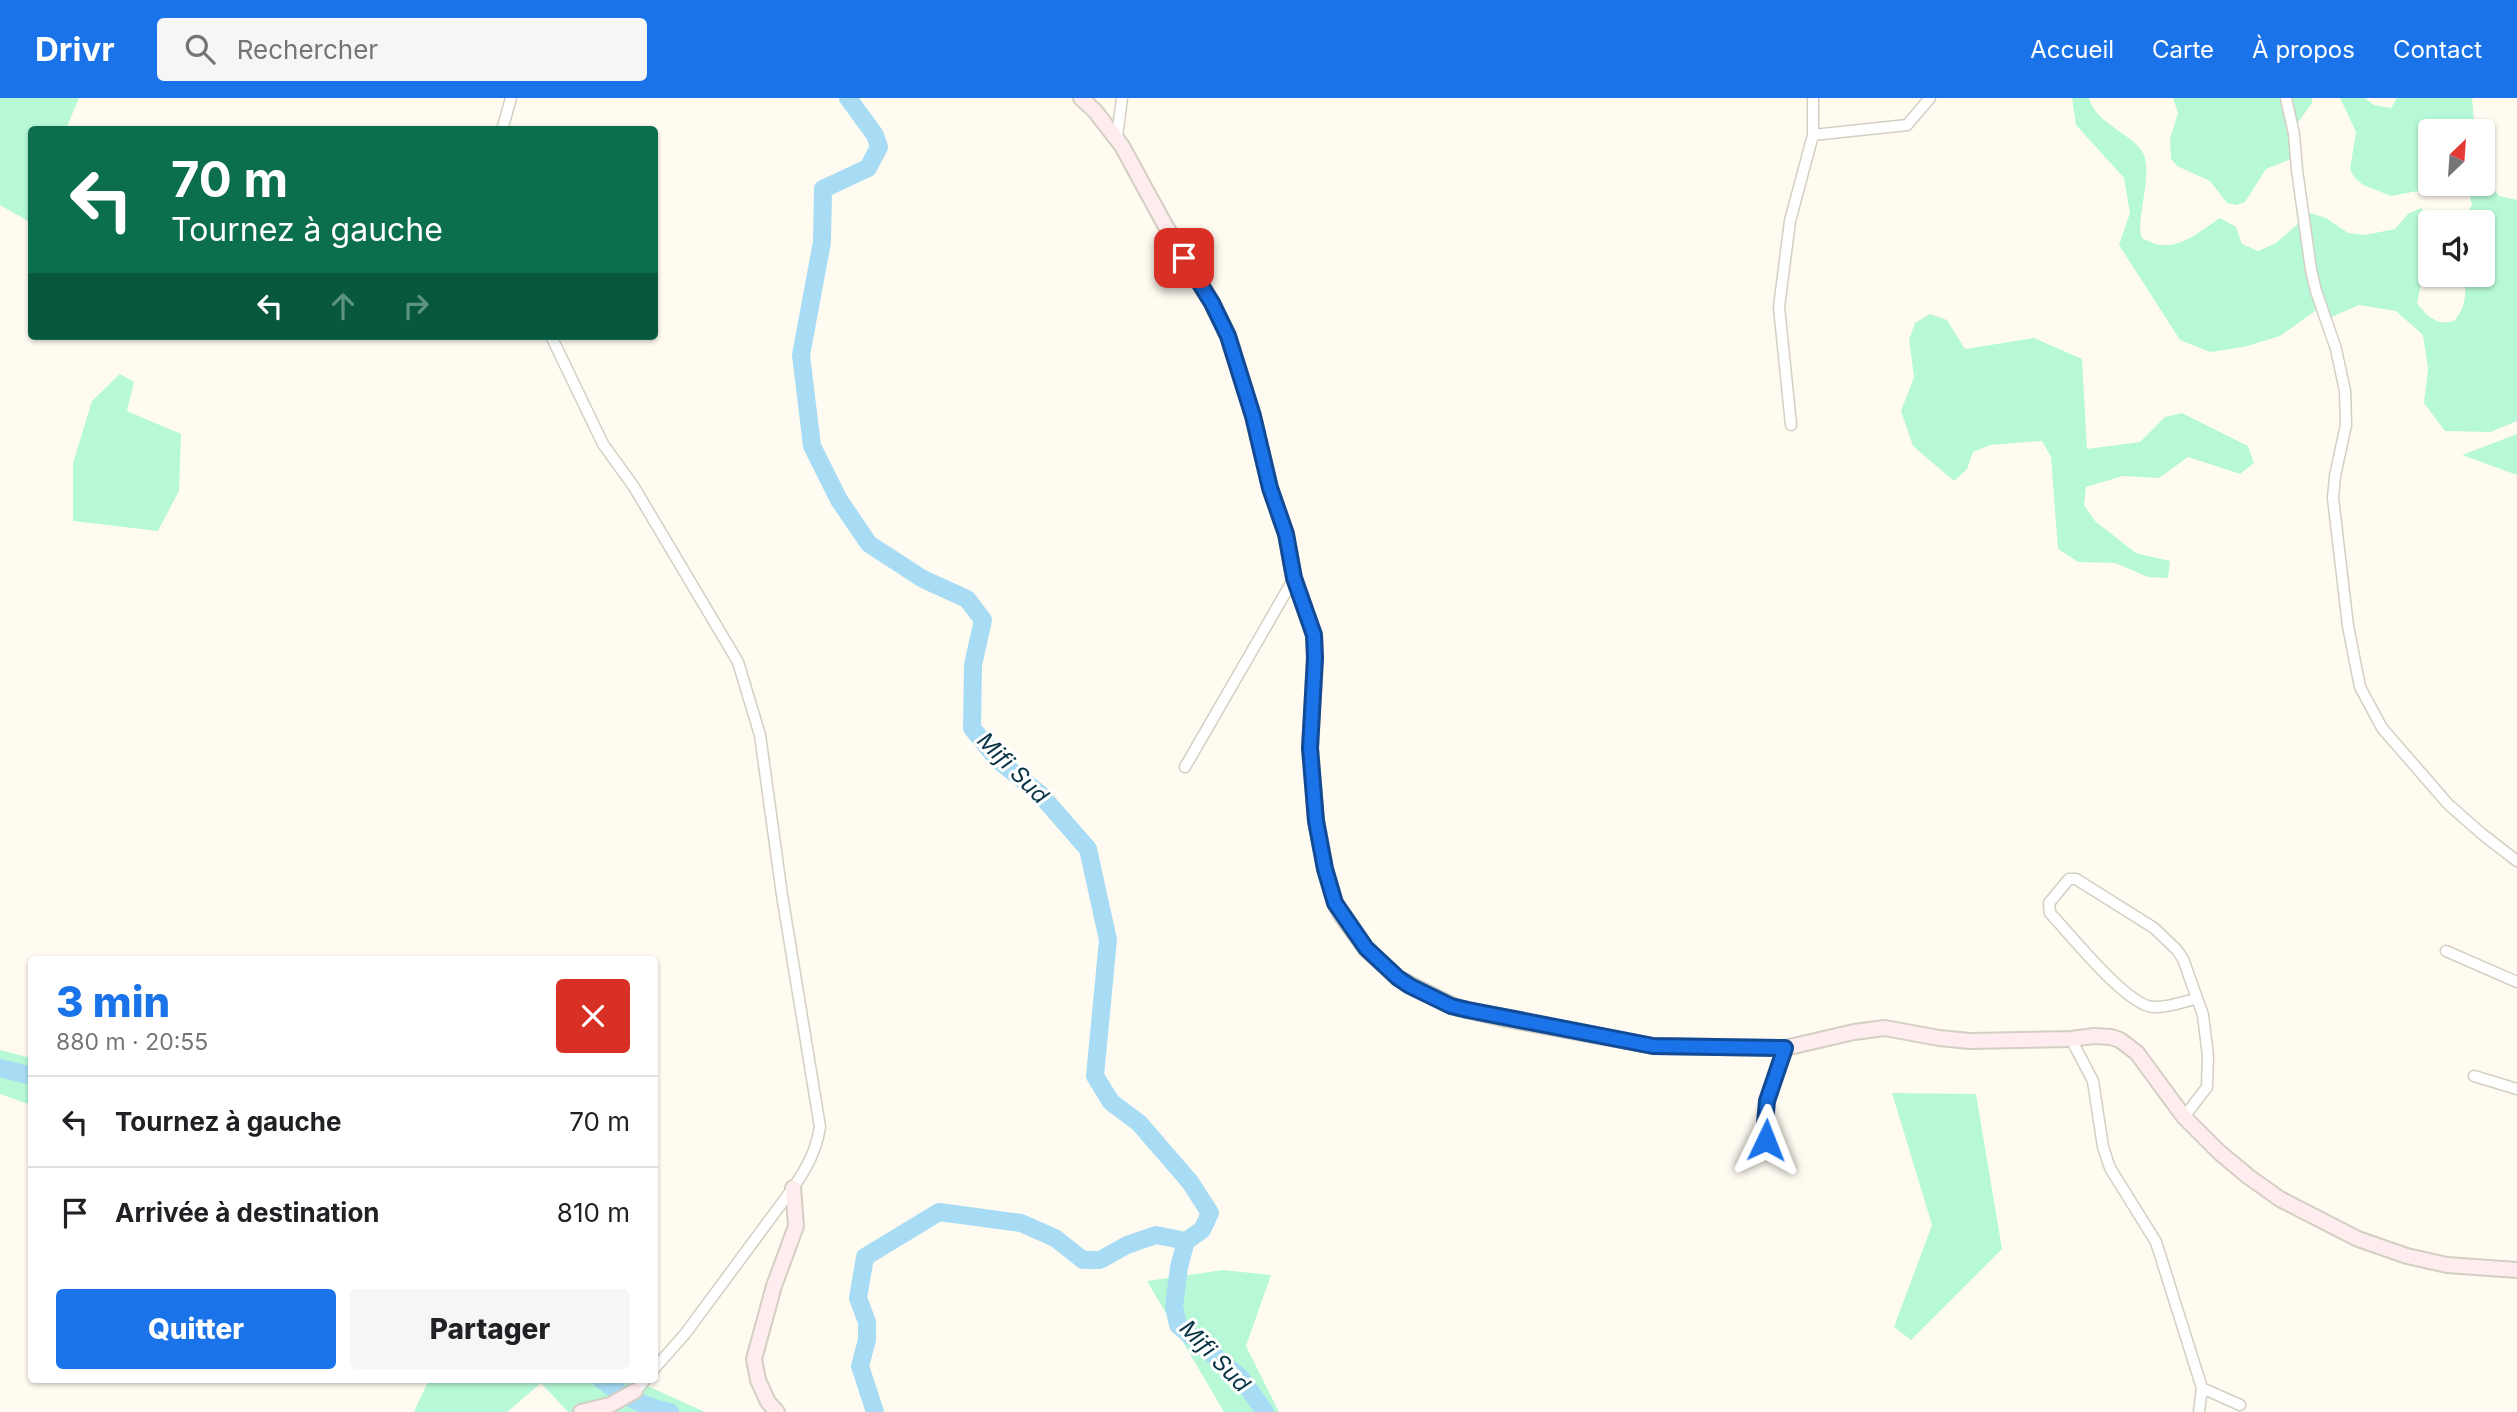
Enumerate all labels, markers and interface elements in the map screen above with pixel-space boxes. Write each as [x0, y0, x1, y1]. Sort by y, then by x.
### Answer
search box [157, 18, 647, 81]
text: Drivr [35, 29, 115, 69]
icon: search [181, 30, 219, 68]
text: Rechercher [237, 34, 378, 65]
text: Accueil [2030, 35, 2114, 64]
text: Carte [2152, 35, 2214, 64]
text: À propos [2252, 35, 2355, 64]
text: Contact [2393, 35, 2482, 64]
north arrow [2418, 119, 2496, 196]
map controls [2418, 119, 2495, 287]
text: 70 m [171, 150, 288, 209]
icon: left [56, 154, 147, 245]
text: Tournez à gauche [171, 210, 443, 249]
button: sound [2418, 210, 2495, 287]
pin [1154, 228, 1214, 288]
icon: arrive [1165, 239, 1203, 277]
icon: left [251, 287, 289, 325]
icon: ahead [324, 287, 362, 325]
icon: right [397, 287, 435, 325]
water label: Mifi Sud [971, 726, 1055, 810]
text: 3 min [56, 976, 170, 1027]
button: close [556, 979, 630, 1053]
text: 880 m · 20:55 [56, 1028, 208, 1056]
icon: left [56, 1103, 94, 1141]
position arrow [1729, 1103, 1803, 1177]
text: Tournez à gauche [115, 1106, 341, 1137]
text: 70 m [569, 1106, 630, 1137]
icon: arrive [56, 1194, 94, 1232]
text: Arrivée à destination [115, 1197, 380, 1228]
text: 810 m [557, 1197, 630, 1228]
button: Quitter [56, 1289, 336, 1369]
button: Partager [350, 1289, 630, 1369]
water label: Mifi Sud [1174, 1314, 1257, 1399]

